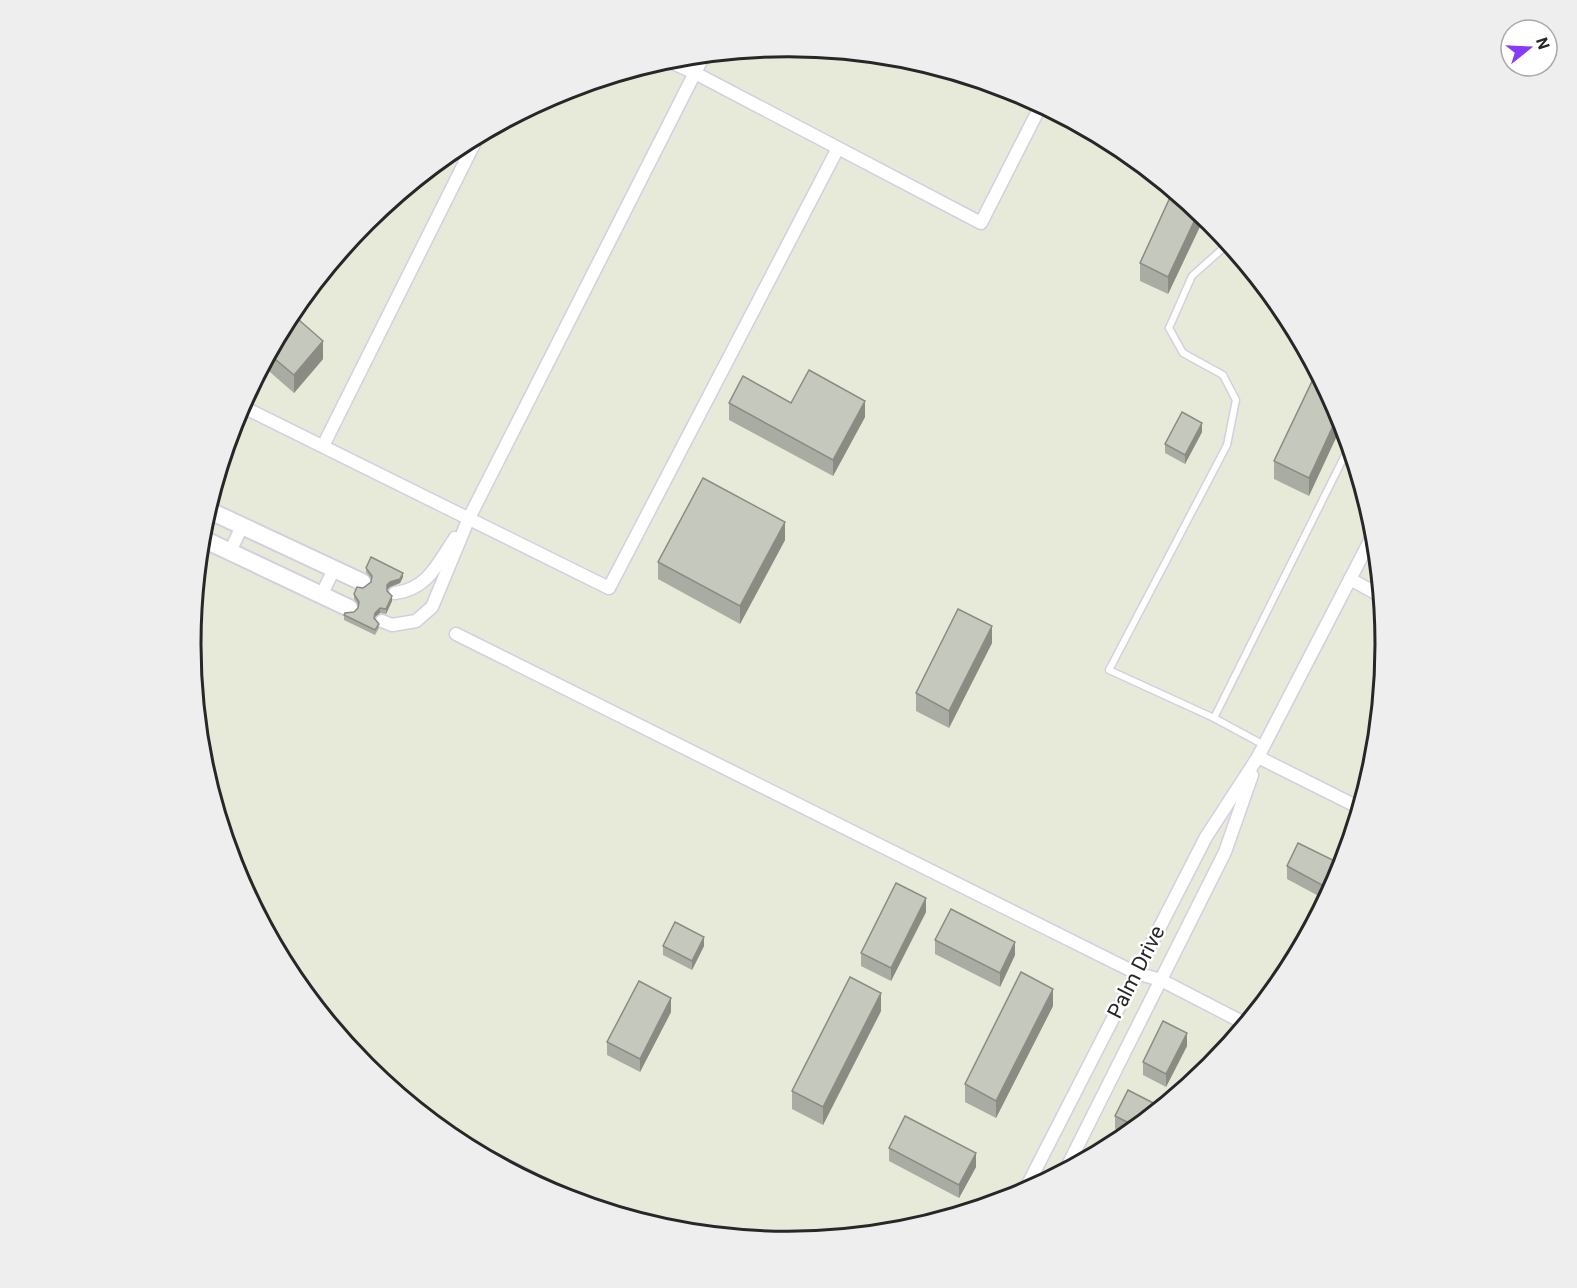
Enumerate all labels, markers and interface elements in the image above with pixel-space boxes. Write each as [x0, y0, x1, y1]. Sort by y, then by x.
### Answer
north arrow [1499, 18, 1559, 78]
text: N [1532, 35, 1554, 52]
street label: Palm Drive [1103, 922, 1169, 1022]

